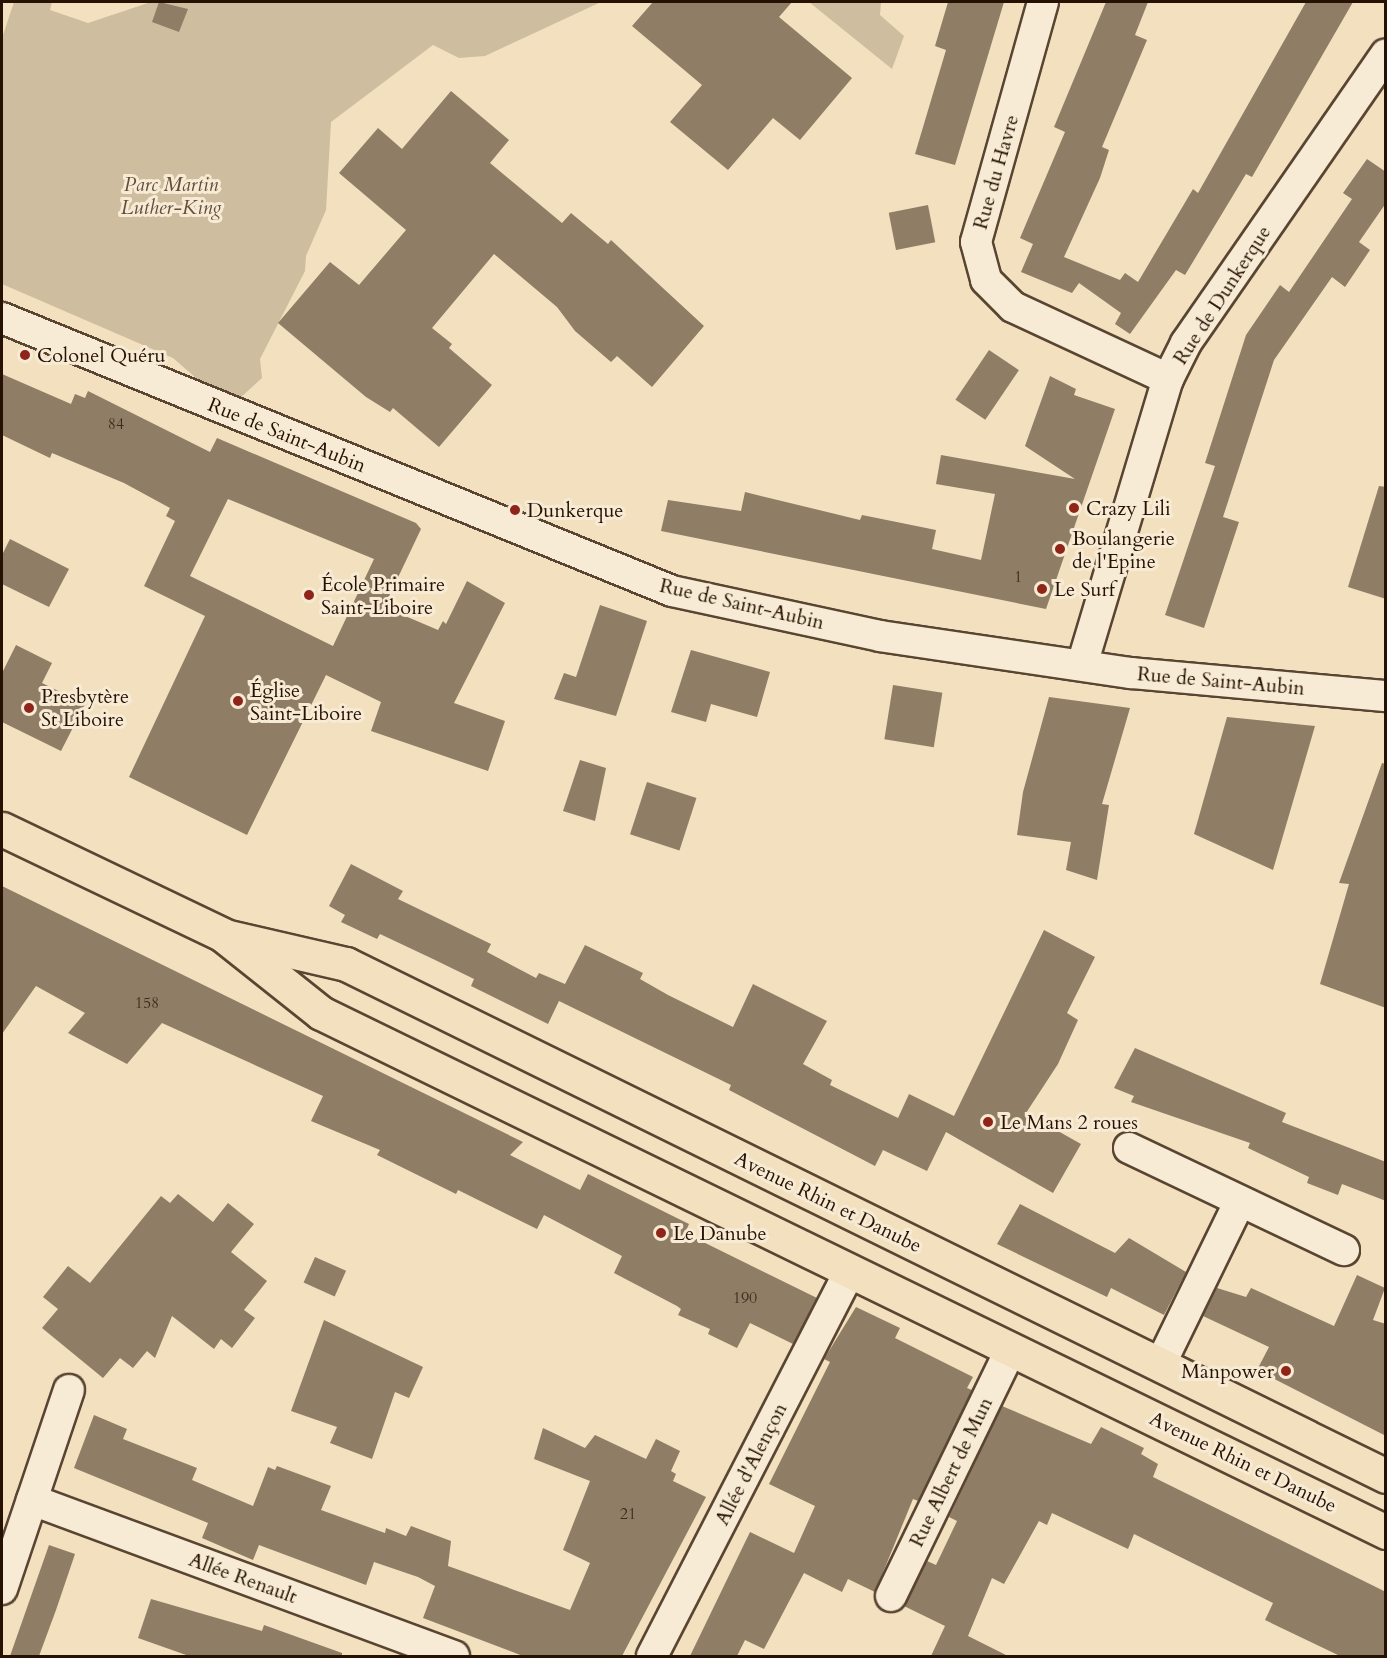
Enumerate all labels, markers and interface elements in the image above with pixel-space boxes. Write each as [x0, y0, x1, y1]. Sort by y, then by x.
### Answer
street label: Rue du Havre [968, 112, 1024, 232]
park label: Parc Martin Luther-King [121, 172, 221, 219]
street label: Rue de Dunkerque [1168, 221, 1276, 369]
place label: Colonel Quéru [37, 343, 165, 367]
marker: Colonel Quéru [18, 348, 32, 362]
street label: Rue de Saint-Aubin [205, 392, 369, 478]
house number: 84 [108, 414, 124, 434]
place label: Crazy Lili [1086, 496, 1171, 520]
place label: Dunkerque [527, 498, 623, 522]
marker: Crazy Lili [1067, 501, 1081, 515]
marker: Dunkerque [508, 503, 522, 517]
place label: Boulangerie de l'Epine [1072, 526, 1175, 573]
marker: Boulangerie de l'Epine [1053, 542, 1067, 556]
house number: 1 [1014, 567, 1022, 587]
place label: École Primaire Saint-Liboire [321, 572, 445, 619]
street label: Rue de Saint-Aubin [657, 573, 827, 635]
place label: Le Surf [1054, 577, 1115, 601]
marker: Le Surf [1035, 582, 1049, 596]
marker: École Primaire Saint-Liboire [302, 588, 316, 602]
street label: Rue de Saint-Aubin [1136, 662, 1306, 700]
place label: Église Saint-Liboire [250, 678, 362, 725]
place label: Presbytère St Liboire [41, 684, 129, 731]
marker: Église Saint-Liboire [231, 694, 245, 708]
marker: Presbytère St Liboire [22, 701, 36, 715]
house number: 158 [135, 993, 159, 1013]
place label: Le Mans 2 roues [1000, 1110, 1138, 1134]
marker: Le Mans 2 roues [981, 1115, 995, 1129]
street label: Avenue Rhin et Danube [731, 1146, 925, 1258]
place label: Le Danube [673, 1221, 767, 1245]
marker: Le Danube [654, 1226, 668, 1240]
house number: 190 [733, 1288, 757, 1308]
place label: Manpower [1181, 1359, 1274, 1383]
marker: Manpower [1279, 1364, 1293, 1378]
street label: Rue Albert de Mun [904, 1393, 998, 1551]
street label: Allée d'Alençon [710, 1399, 792, 1529]
street label: Avenue Rhin et Danube [1146, 1406, 1340, 1518]
house number: 21 [620, 1504, 636, 1524]
street label: Allée Renault [186, 1547, 300, 1609]

